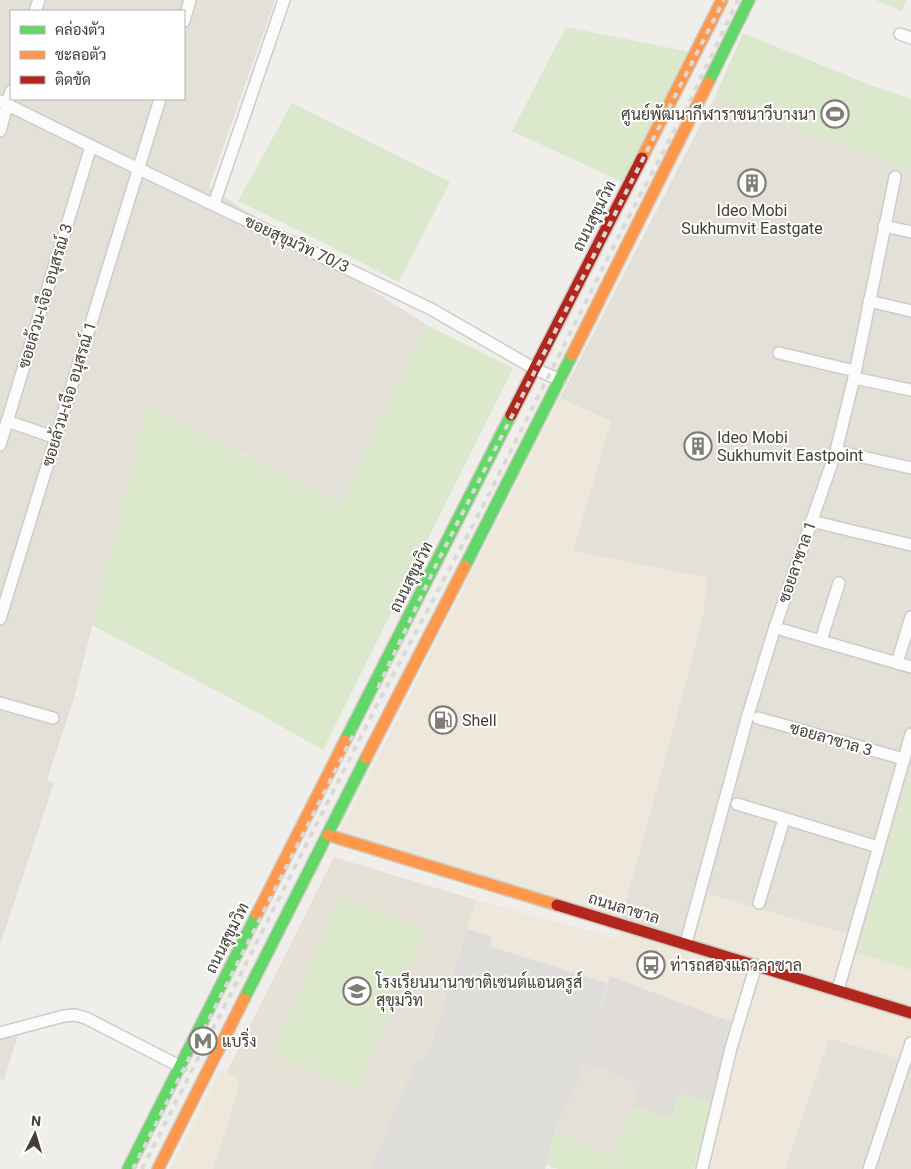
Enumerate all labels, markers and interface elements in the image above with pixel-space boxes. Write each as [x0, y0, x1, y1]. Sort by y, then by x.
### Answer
legend [10, 10, 185, 100]
text: คล่องตัว [55, 20, 105, 39]
text: ชะลอตัว [55, 46, 106, 64]
text: ติดขัด [55, 71, 91, 89]
sports icon: ศูนย์พัฒนากีฬาราชนาวีบางนา [820, 99, 850, 129]
place label: ศูนย์พัฒนากีฬาราชนาวีบางนา [621, 102, 816, 126]
building icon: Ideo Mobi Sukhumvit Eastgate [737, 168, 767, 198]
street label: ถนนสุขุมวิท [568, 177, 622, 256]
place label: Ideo Mobi Sukhumvit Eastgate [681, 201, 823, 238]
street label: ซอยสุขุมวิท 70/3 [241, 211, 352, 278]
street label: ซอยล้วน-เจือ อนุสรณ์ 3 [11, 220, 78, 371]
street label: ซอยล้วน-เจือ อนุสรณ์ 1 [35, 318, 102, 469]
place label: Ideo Mobi Sukhumvit Eastpoint [717, 428, 863, 465]
building icon: Ideo Mobi Sukhumvit Eastpoint [683, 431, 713, 461]
street label: ซอยลาซาล 1 [774, 519, 820, 605]
street label: ถนนสุขุมวิท [385, 538, 439, 617]
fuel station icon: Shell [428, 705, 458, 735]
place label: Shell [462, 711, 497, 730]
street label: ซอยลาซาล 3 [787, 718, 875, 760]
street label: ถนนลาซาล [586, 888, 662, 928]
street label: ถนนสุขุมวิท [201, 899, 255, 978]
bus stop icon: ท่ารถสองแถวลาซาล [636, 950, 666, 980]
place label: ท่ารถสองแถวลาซาล [670, 955, 802, 975]
place label: โรงเรียนนานาชาติเซนต์แอนดรูส์ สุขุมวิท [375, 970, 582, 1012]
school or university icon: โรงเรียนนานาชาติเซนต์แอนดรูส์ สุขุมวิท [342, 976, 372, 1006]
metro station icon: แบริ่ง [188, 1026, 218, 1056]
place label: แบริ่ง [222, 1027, 257, 1051]
north arrow [10, 1109, 60, 1159]
text: N [31, 1113, 42, 1129]

